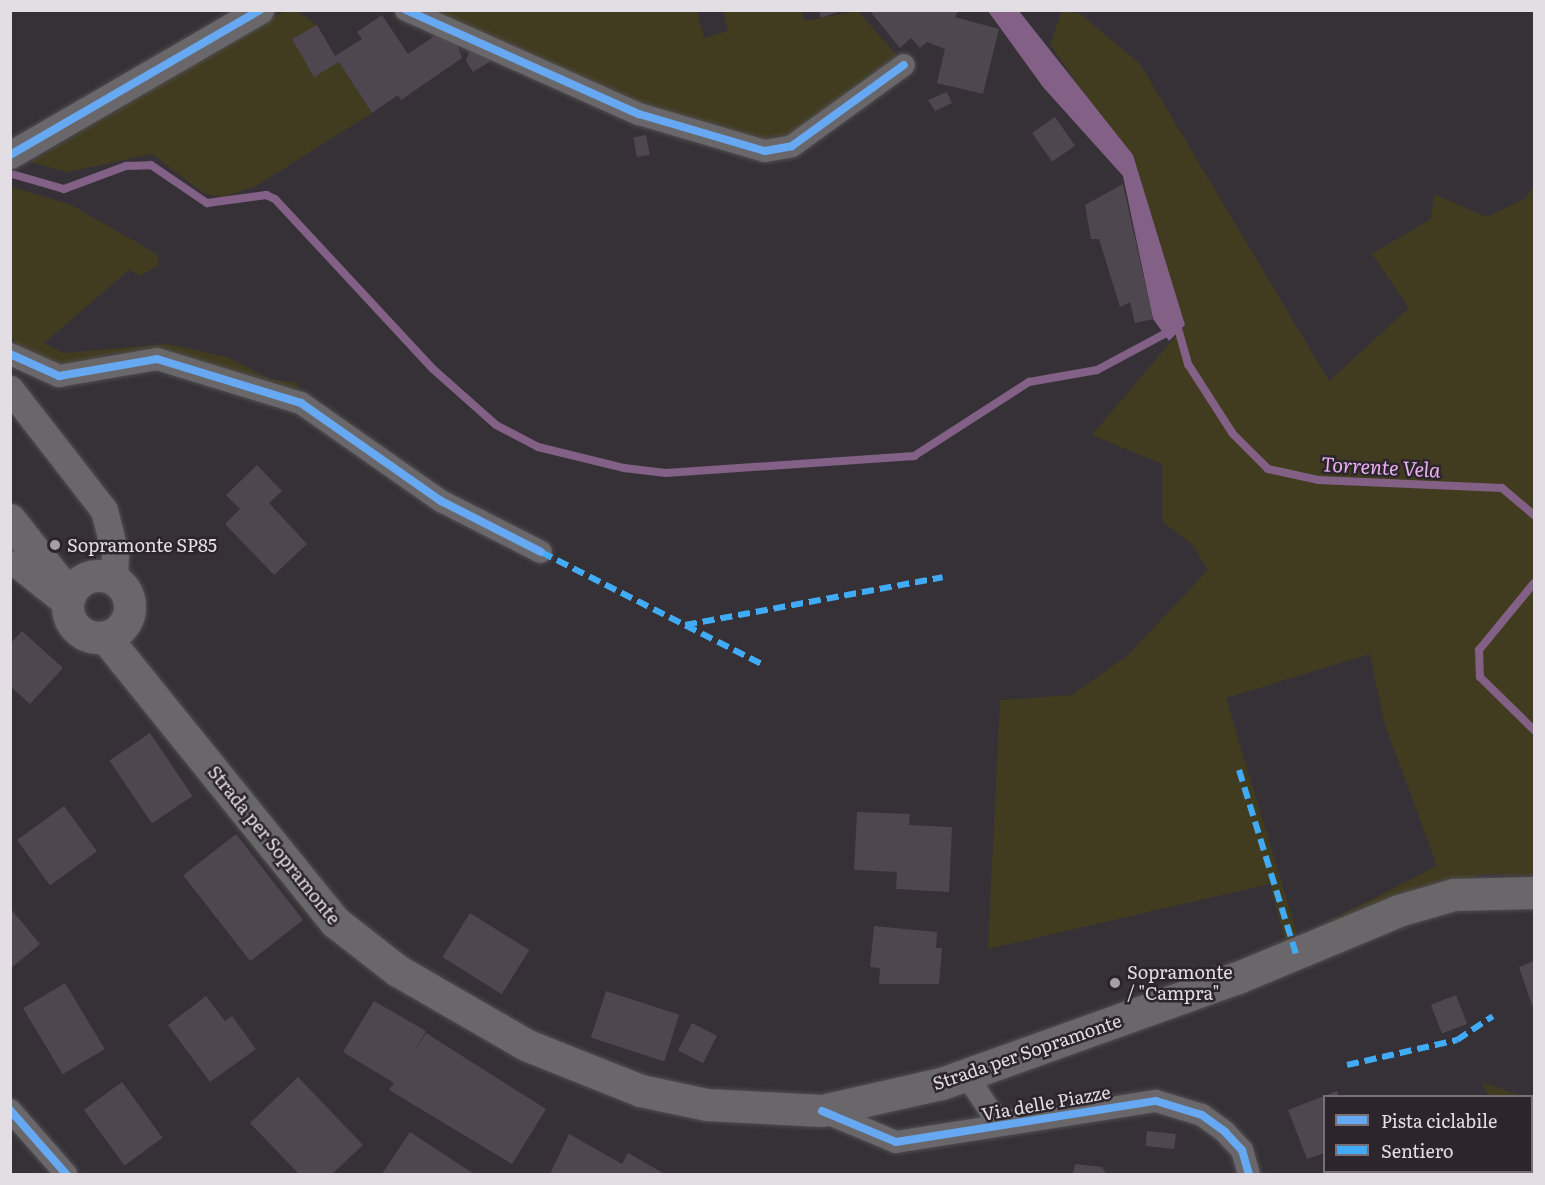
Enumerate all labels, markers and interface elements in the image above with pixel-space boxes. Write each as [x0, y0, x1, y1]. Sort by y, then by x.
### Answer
water label: Torrente Vela [1321, 451, 1441, 481]
place label: Sopramonte SP85 [67, 534, 217, 556]
marker: Sopramonte SP85 [48, 538, 62, 552]
street label: Strada per Sopramonte [203, 761, 345, 929]
place label: Sopramonte / "Campra" [1127, 962, 1233, 1004]
marker: Sopramonte / "Campra" [1108, 976, 1122, 990]
street label: Strada per Sopramonte [930, 1010, 1124, 1094]
street label: Via delle Piazze [980, 1081, 1112, 1125]
legend [1323, 1095, 1533, 1173]
text: Pista ciclabile [1381, 1107, 1497, 1134]
text: Sentiero [1381, 1137, 1454, 1164]

